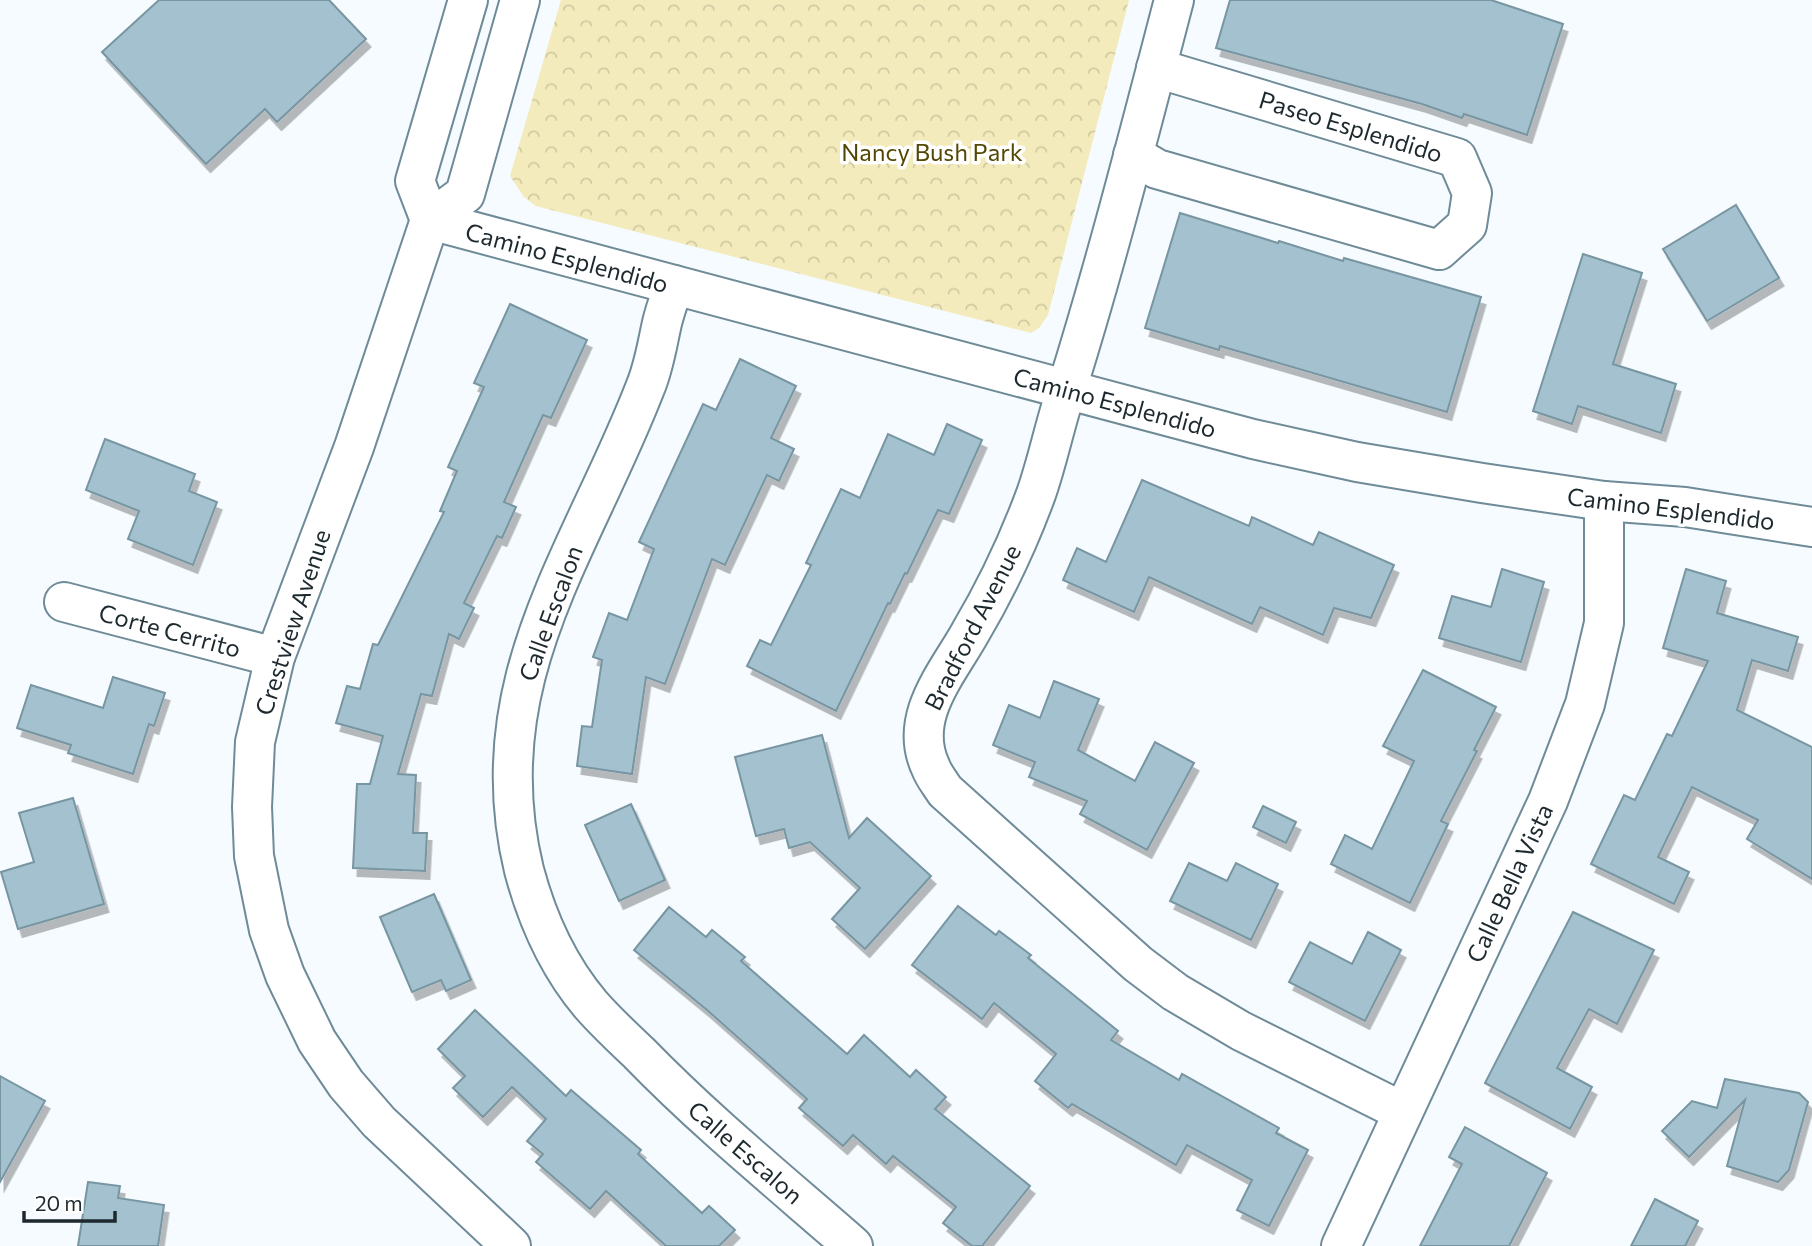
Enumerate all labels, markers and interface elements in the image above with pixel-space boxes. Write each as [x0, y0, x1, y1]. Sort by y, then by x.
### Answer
street label: Paseo Esplendido [1256, 84, 1446, 168]
park label: Nancy Bush Park [841, 137, 1023, 166]
street label: Camino Esplendido [462, 216, 672, 298]
street label: Camino Esplendido [1010, 361, 1220, 443]
street label: Camino Esplendido [1566, 481, 1776, 535]
street label: Crestview Avenue [248, 525, 336, 719]
street label: Bradford Avenue [918, 539, 1026, 715]
street label: Calle Escalon [512, 541, 588, 685]
street label: Corte Cerrito [96, 597, 244, 663]
street label: Calle Bella Vista [1460, 799, 1558, 967]
street label: Calle Escalon [683, 1094, 809, 1210]
scale bar [24, 1180, 116, 1224]
text: 20 m [35, 1190, 83, 1215]

